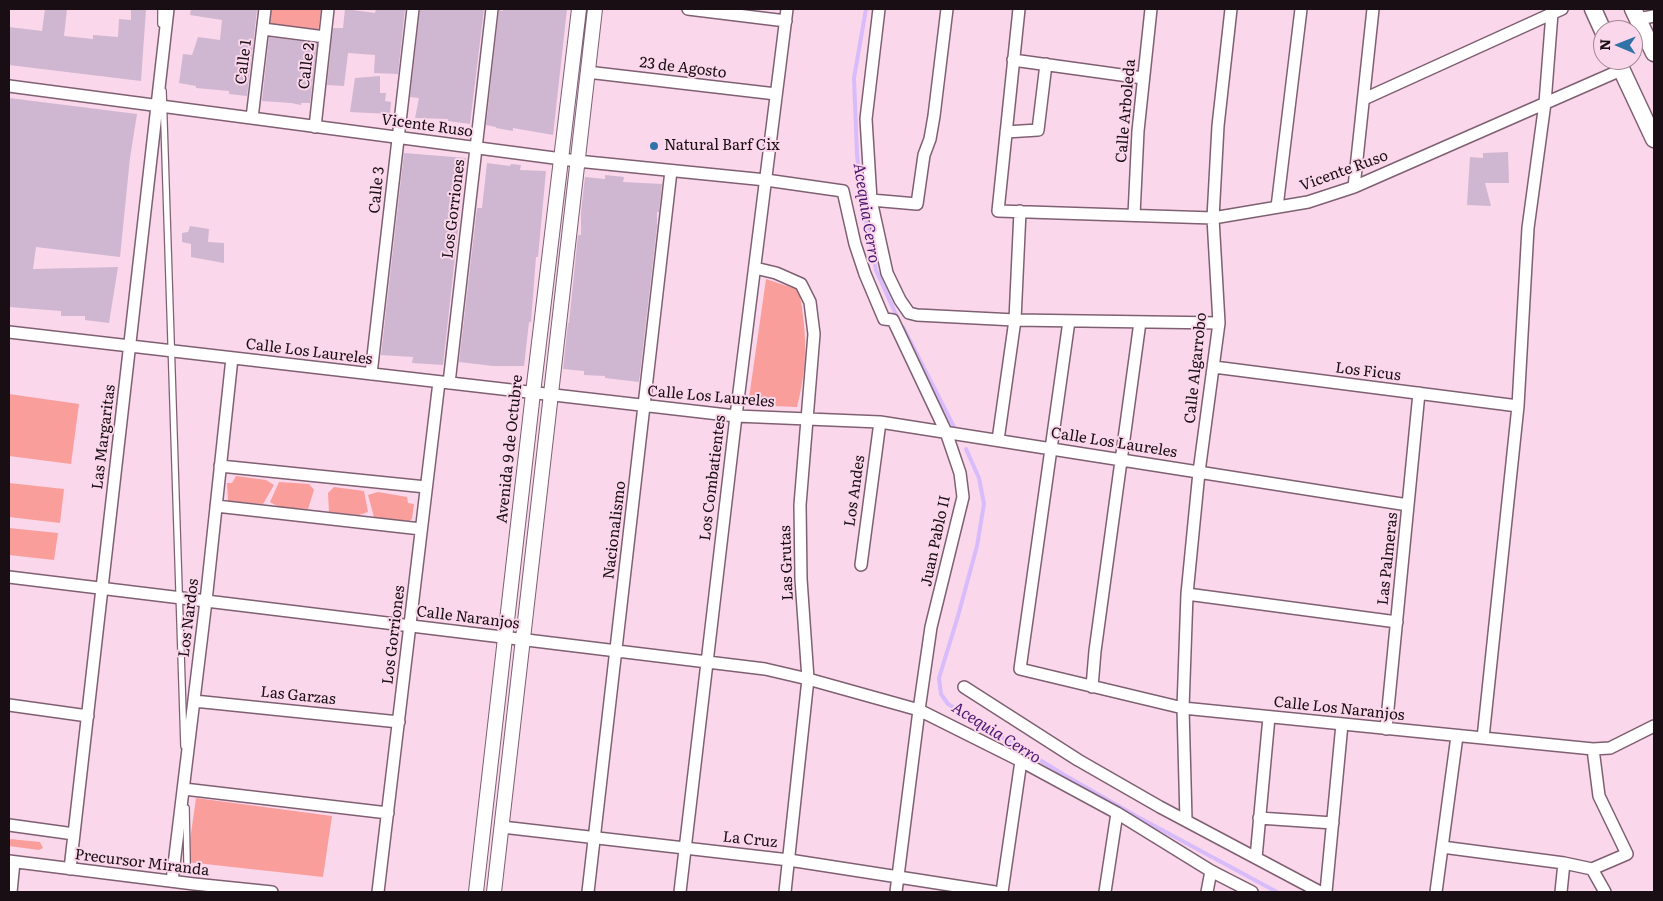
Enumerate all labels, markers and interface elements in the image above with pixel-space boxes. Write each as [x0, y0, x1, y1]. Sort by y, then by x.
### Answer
north arrow [1593, 20, 1643, 70]
street label: Calle 1 [232, 38, 256, 86]
text: N [1594, 39, 1614, 51]
street label: Calle 2 [295, 42, 319, 90]
street label: 23 de Agosto [638, 54, 728, 82]
street label: Calle Arboleda [1112, 58, 1140, 164]
street label: Vicente Ruso [380, 111, 474, 141]
place label: Natural Barf Cix [664, 137, 780, 155]
marker: Natural Barf Cix [648, 140, 660, 152]
street label: Vicente Ruso [1297, 147, 1391, 195]
street label: Los Gorriones [439, 158, 469, 260]
water label: Acequia Cerro [849, 161, 883, 265]
street label: Calle 3 [366, 166, 388, 214]
street label: Calle Algarrobo [1181, 312, 1211, 424]
street label: Calle Los Laureles [245, 335, 373, 369]
street label: Los Ficus [1334, 359, 1402, 385]
street label: Avenida 9 de Octubre [493, 374, 527, 524]
street label: Calle Los Laureles [647, 382, 775, 412]
street label: Las Margaritas [89, 384, 119, 490]
street label: Los Combatientes [696, 414, 730, 542]
street label: Calle Los Laureles [1050, 424, 1178, 462]
street label: Los Andes [841, 454, 869, 528]
street label: Nacionalismo [600, 480, 630, 580]
street label: Juan Pablo II [918, 494, 954, 588]
street label: Las Palmeras [1374, 512, 1402, 606]
street label: Las Grutas [777, 525, 797, 601]
street label: Los Nardos [175, 578, 203, 658]
street label: Los Gorriones [379, 584, 409, 686]
street label: Calle Naranjos [416, 603, 520, 633]
street label: Las Garzas [259, 683, 337, 709]
street label: Calle Los Naranjos [1273, 693, 1405, 725]
water label: Acequia Cerro [948, 698, 1044, 768]
street label: La Cruz [722, 828, 778, 852]
street label: Precursor Miranda [74, 846, 210, 880]

